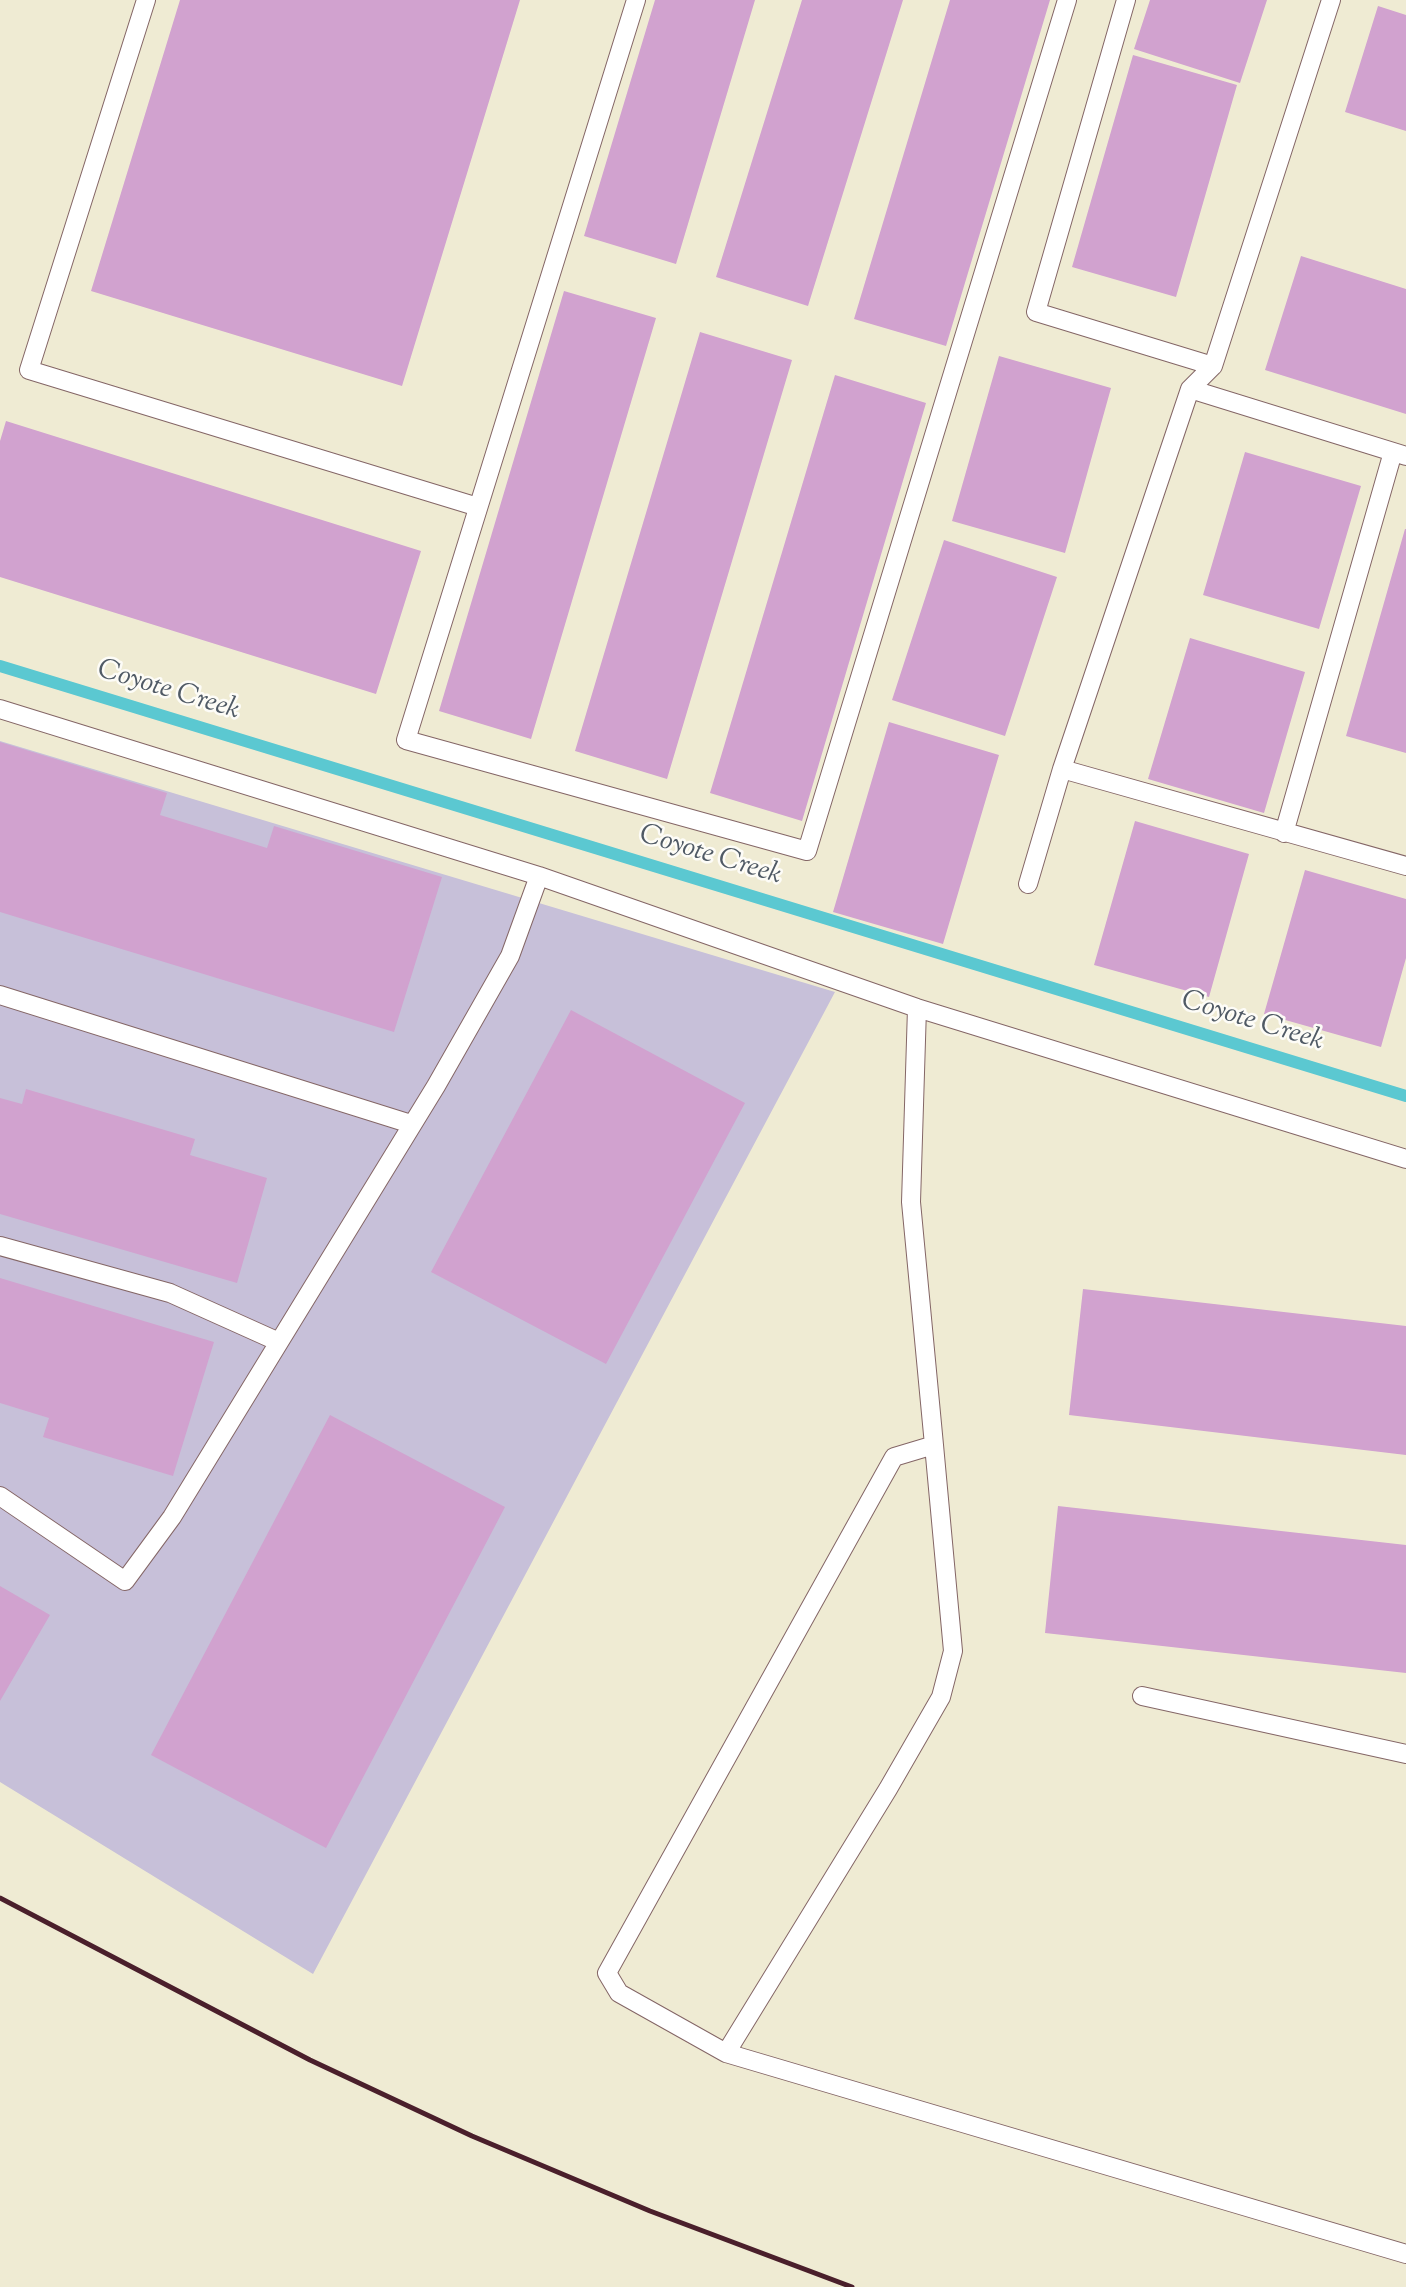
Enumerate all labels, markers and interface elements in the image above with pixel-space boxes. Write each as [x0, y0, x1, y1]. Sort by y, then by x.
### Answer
water label: Coyote Creek [93, 654, 243, 730]
water label: Coyote Creek [635, 819, 785, 895]
water label: Coyote Creek [1177, 985, 1327, 1061]

